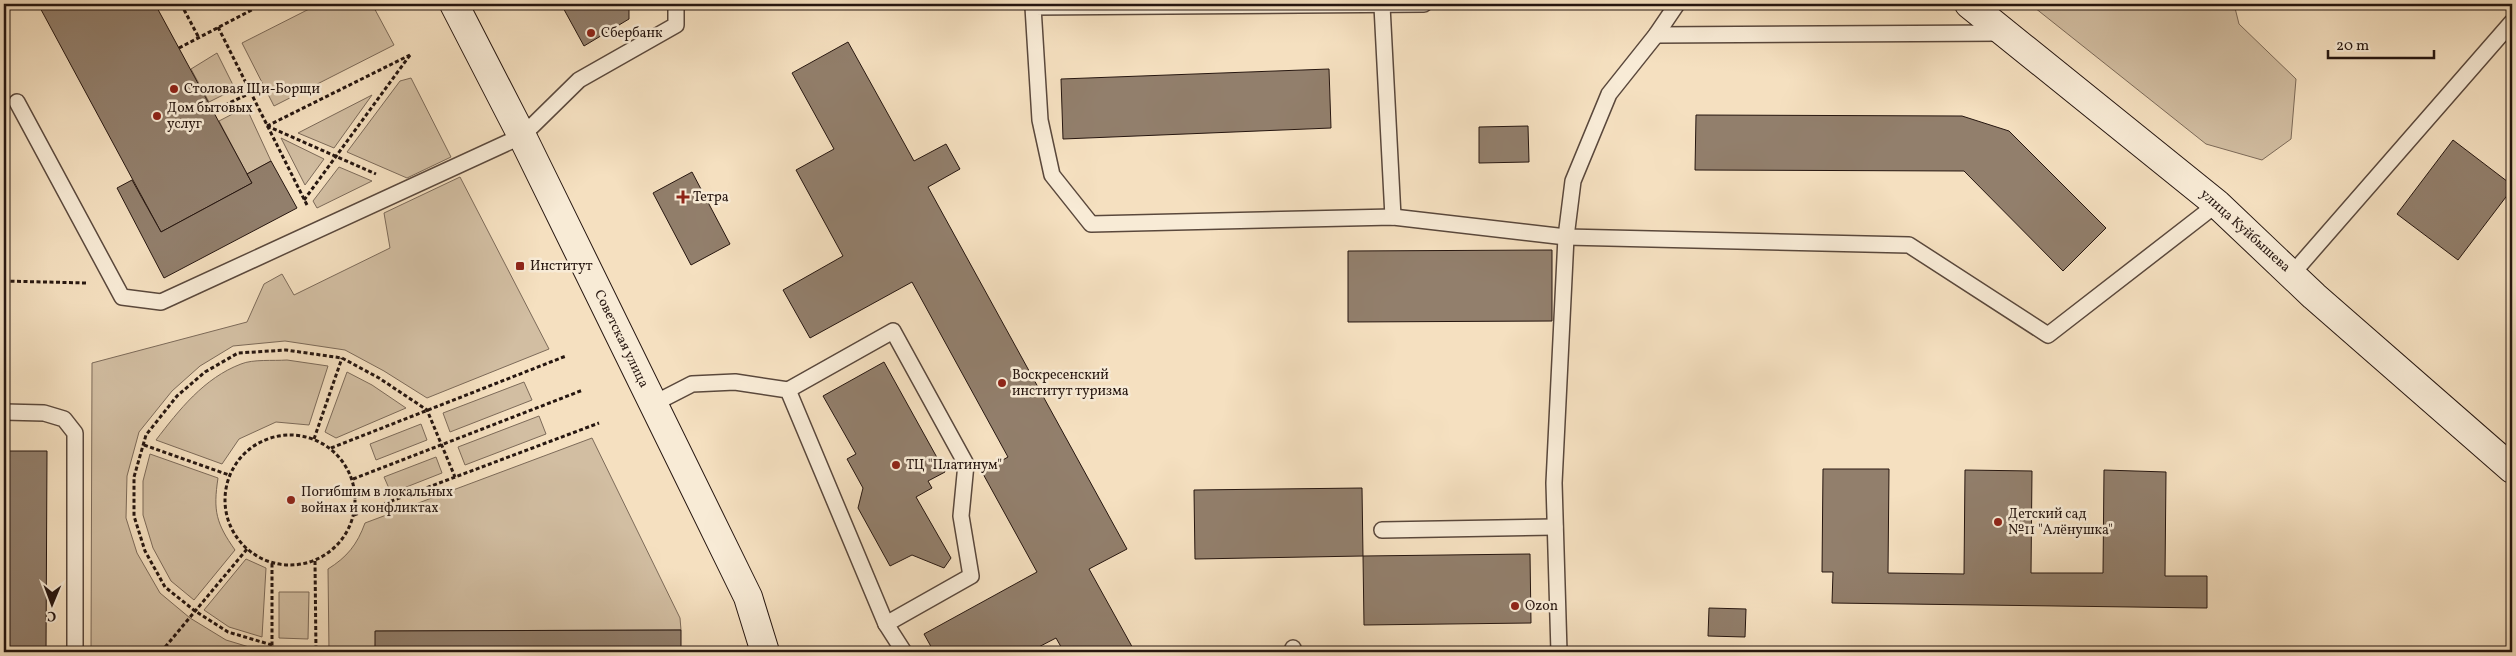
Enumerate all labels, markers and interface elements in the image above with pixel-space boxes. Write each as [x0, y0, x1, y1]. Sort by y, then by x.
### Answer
place label: Сбербанк [601, 24, 663, 43]
marker: Сбербанк [585, 27, 597, 39]
scale bar [2328, 28, 2435, 60]
text: 20 m [2336, 36, 2369, 57]
place label: Столовая Щи-Борщи [184, 80, 320, 99]
marker: Столовая Щи-Борщи [168, 83, 180, 95]
place label: Дом бытовых услуг [167, 99, 253, 134]
marker: Дом бытовых услуг [151, 110, 163, 122]
street label: улица Куйбышева [2196, 185, 2294, 277]
place label: Тетра [693, 188, 729, 207]
marker: Тетра [677, 191, 689, 203]
place label: Институт [530, 257, 593, 276]
marker: Институт [514, 260, 526, 272]
street label: Советская улица [589, 287, 653, 391]
place label: Воскресенский институт туризма [1012, 366, 1129, 401]
marker: Воскресенский институт туризма [996, 377, 1008, 389]
place label: ТЦ "Платинум" [906, 456, 1002, 475]
marker: ТЦ "Платинум" [890, 459, 902, 471]
place label: Погибшим в локальных войнах и конфликтах [301, 483, 453, 518]
marker: Погибшим в локальных войнах и конфликтах [285, 494, 297, 506]
place label: Детский сад №11 "Алёнушка" [2008, 505, 2113, 540]
marker: Детский сад №11 "Алёнушка" [1992, 516, 2004, 528]
north arrow [28, 578, 78, 628]
place label: Ozon [1525, 597, 1558, 616]
marker: Ozon [1509, 600, 1521, 612]
text: С [47, 606, 56, 625]

